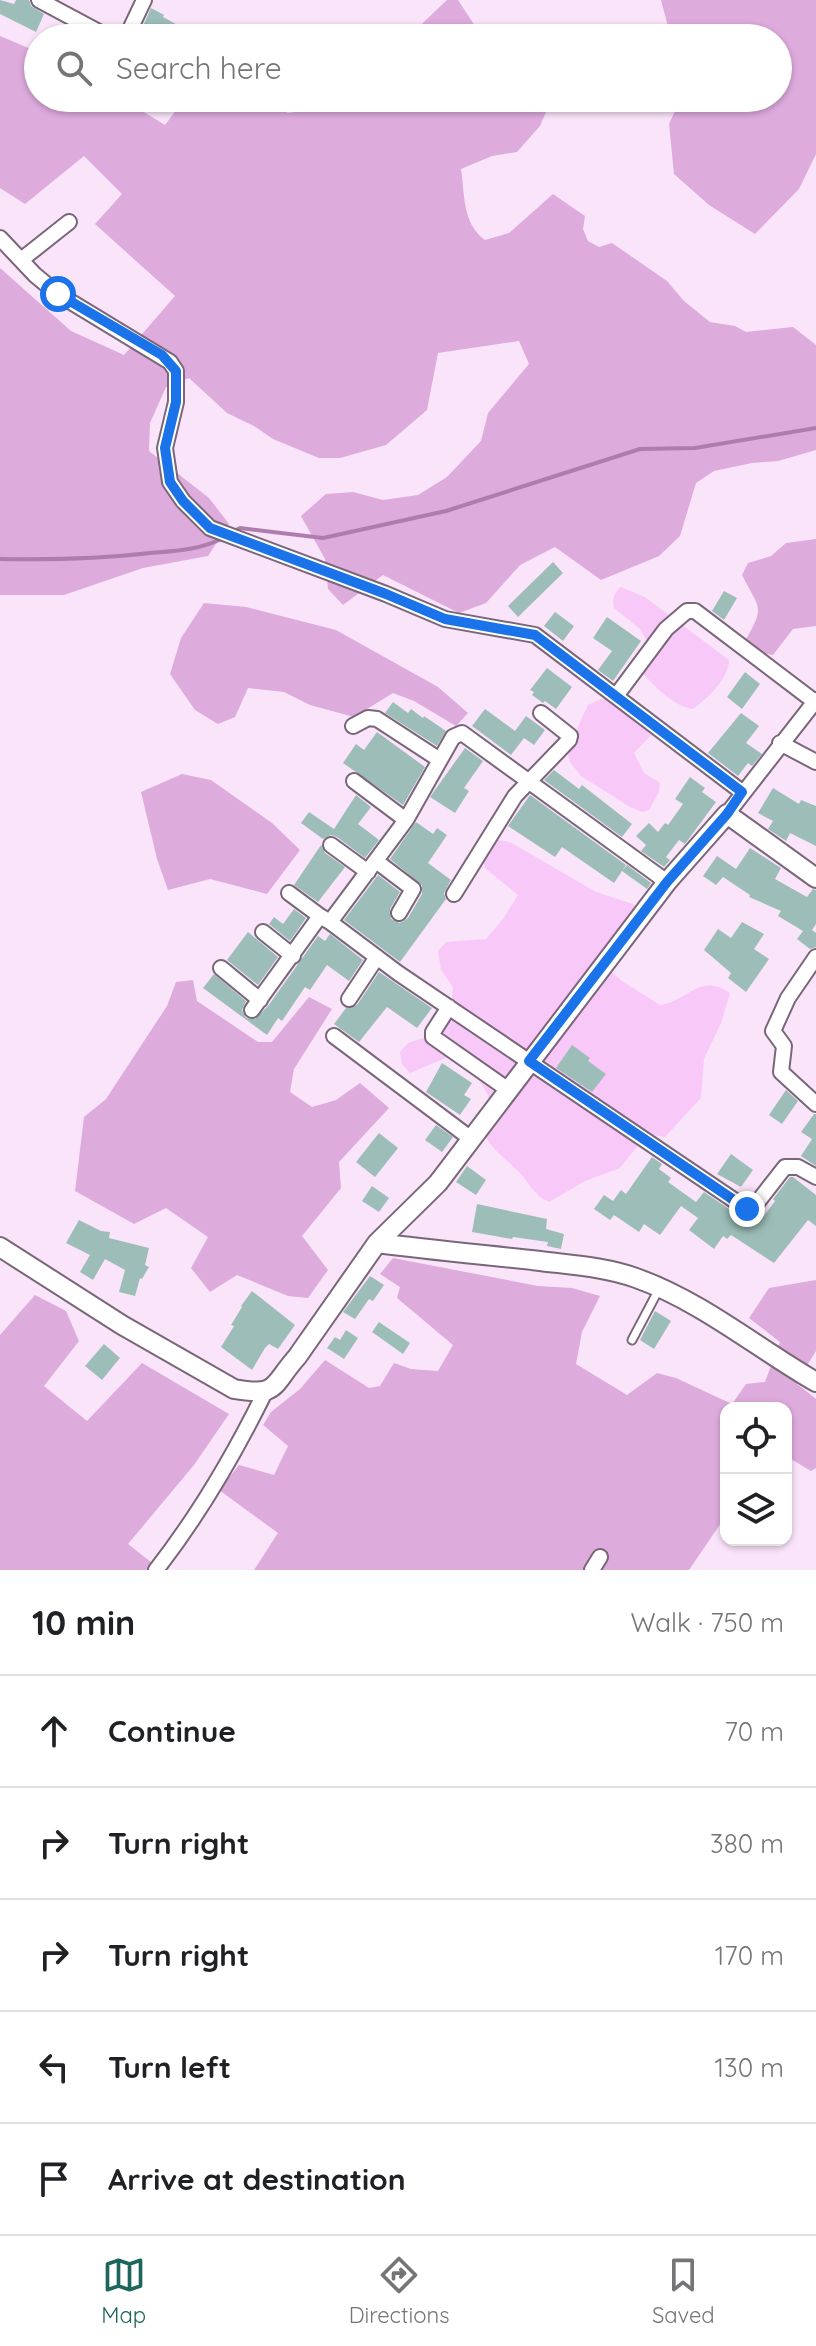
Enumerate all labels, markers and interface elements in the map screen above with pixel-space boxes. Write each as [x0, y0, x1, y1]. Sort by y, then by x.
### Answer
search box [24, 24, 792, 112]
icon: search [52, 46, 96, 90]
text: Search here [116, 49, 282, 87]
route start [40, 276, 76, 312]
route end [729, 1191, 765, 1227]
map controls [720, 1402, 792, 1546]
button: locate [720, 1402, 792, 1474]
button: layers [720, 1474, 792, 1546]
text: 10 min [32, 1601, 135, 1644]
text: Walk · 750 m [630, 1606, 784, 1639]
icon: ahead [32, 1709, 76, 1753]
text: Continue [108, 1712, 236, 1750]
text: 70 m [724, 1715, 784, 1748]
icon: right [32, 1821, 76, 1865]
text: Turn right [108, 1824, 249, 1862]
text: 380 m [710, 1827, 784, 1860]
icon: right [32, 1933, 76, 1977]
text: Turn right [108, 1936, 249, 1974]
text: 170 m [715, 1939, 784, 1972]
icon: left [32, 2045, 76, 2089]
text: Turn left [108, 2048, 231, 2086]
text: 130 m [714, 2051, 784, 2084]
icon: arrive [32, 2157, 76, 2201]
text: Arrive at destination [108, 2160, 406, 2198]
tab: Map [101, 2253, 146, 2329]
tab: Directions [349, 2253, 449, 2329]
tab: Saved [652, 2253, 715, 2329]

